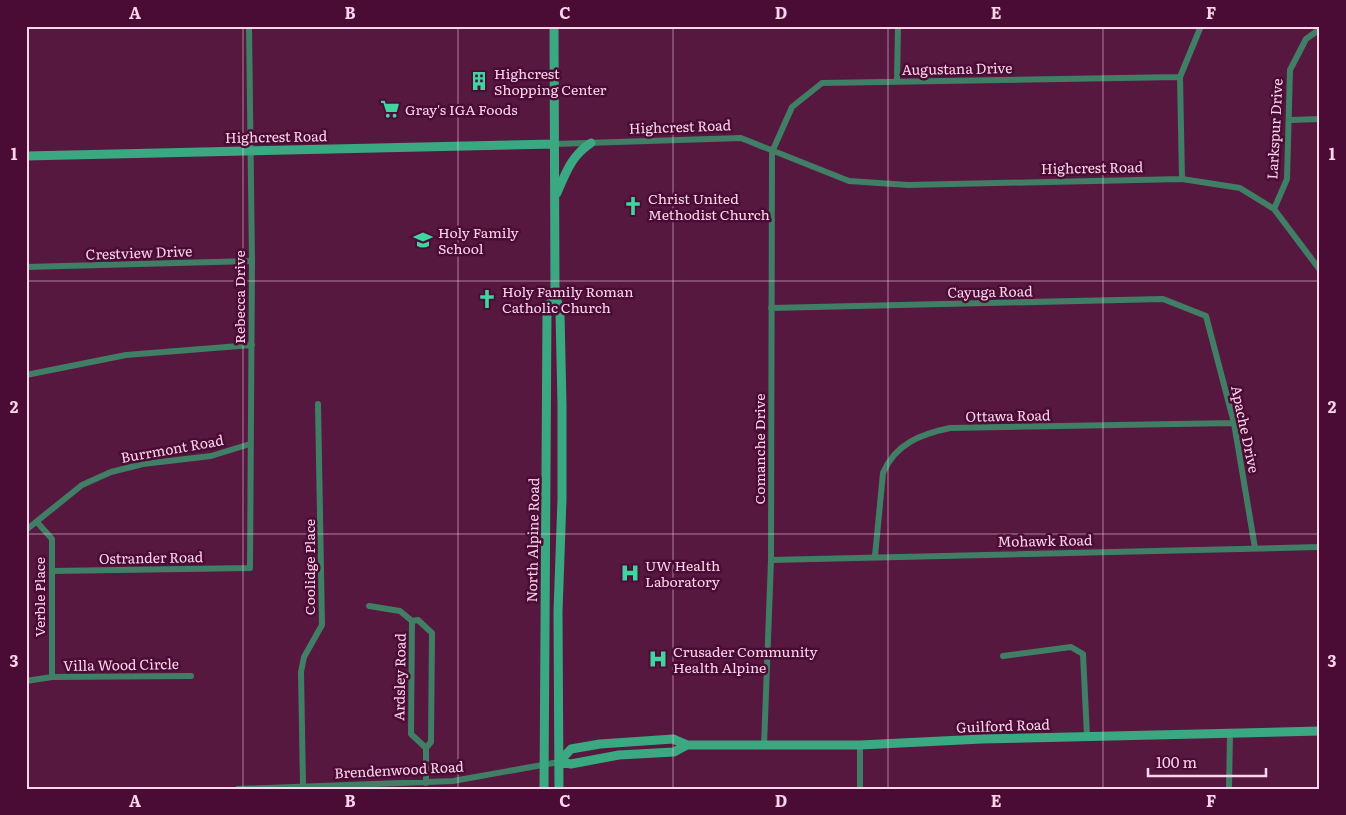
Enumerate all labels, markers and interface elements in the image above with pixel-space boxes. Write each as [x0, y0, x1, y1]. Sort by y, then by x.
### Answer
text: A [129, 0, 141, 24]
text: B [344, 0, 356, 24]
text: C [559, 0, 571, 24]
text: D [775, 0, 787, 24]
text: E [991, 0, 1002, 24]
text: F [1206, 0, 1216, 24]
street label: Augustana Drive [901, 57, 1013, 79]
place label: Highcrest Shopping Center [494, 63, 607, 99]
building icon: Highcrest Shopping Center [468, 70, 490, 92]
street label: Larkspur Drive [1261, 78, 1287, 180]
supermarket icon: Gray's IGA Foods [379, 98, 401, 120]
place label: Gray's IGA Foods [405, 99, 518, 119]
street label: Highcrest Road [628, 114, 732, 138]
street label: Highcrest Road [225, 125, 328, 147]
text: 1 [11, 141, 18, 165]
text: 1 [1329, 141, 1336, 165]
street label: Highcrest Road [1041, 156, 1144, 178]
place label: Christ United Methodist Church [648, 188, 770, 224]
church icon: Christ United Methodist Church [622, 195, 644, 217]
place label: Holy Family School [438, 222, 520, 258]
school or university icon: Holy Family School [412, 229, 434, 251]
street label: Crestview Drive [85, 240, 193, 264]
street label: Rebecca Drive [229, 250, 249, 344]
street label: Cayuga Road [947, 280, 1033, 302]
place label: Holy Family Roman Catholic Church [502, 281, 634, 317]
church icon: Holy Family Roman Catholic Church [476, 288, 498, 310]
street label: Apache Drive [1227, 383, 1265, 475]
text: 2 [10, 394, 19, 418]
street label: Comanche Drive [749, 394, 769, 504]
text: 2 [1328, 394, 1337, 418]
street label: Ottawa Road [965, 404, 1051, 426]
street label: Burrmont Road [119, 429, 225, 467]
street label: North Alpine Road [521, 477, 543, 603]
street label: Coolidge Place [299, 519, 319, 615]
street label: Mohawk Road [997, 529, 1093, 551]
street label: Ostrander Road [99, 546, 204, 568]
place label: UW Health Laboratory [645, 555, 721, 591]
street label: Verble Place [29, 557, 49, 637]
hospital icon: UW Health Laboratory [619, 562, 641, 584]
street label: Ardsley Road [388, 632, 410, 721]
place label: Crusader Community Health Alpine [673, 641, 819, 677]
text: 3 [10, 648, 19, 672]
hospital icon: Crusader Community Health Alpine [647, 648, 669, 670]
text: 3 [1328, 648, 1337, 672]
street label: Villa Wood Circle [63, 653, 179, 675]
street label: Guilford Road [956, 713, 1051, 737]
scale bar [1148, 745, 1266, 777]
text: 100 m [1156, 750, 1197, 773]
street label: Brendenwood Road [334, 756, 465, 782]
text: A [129, 788, 141, 812]
text: B [344, 788, 356, 812]
text: C [559, 788, 571, 812]
text: D [775, 788, 787, 812]
text: E [991, 788, 1002, 812]
text: F [1206, 788, 1216, 812]

